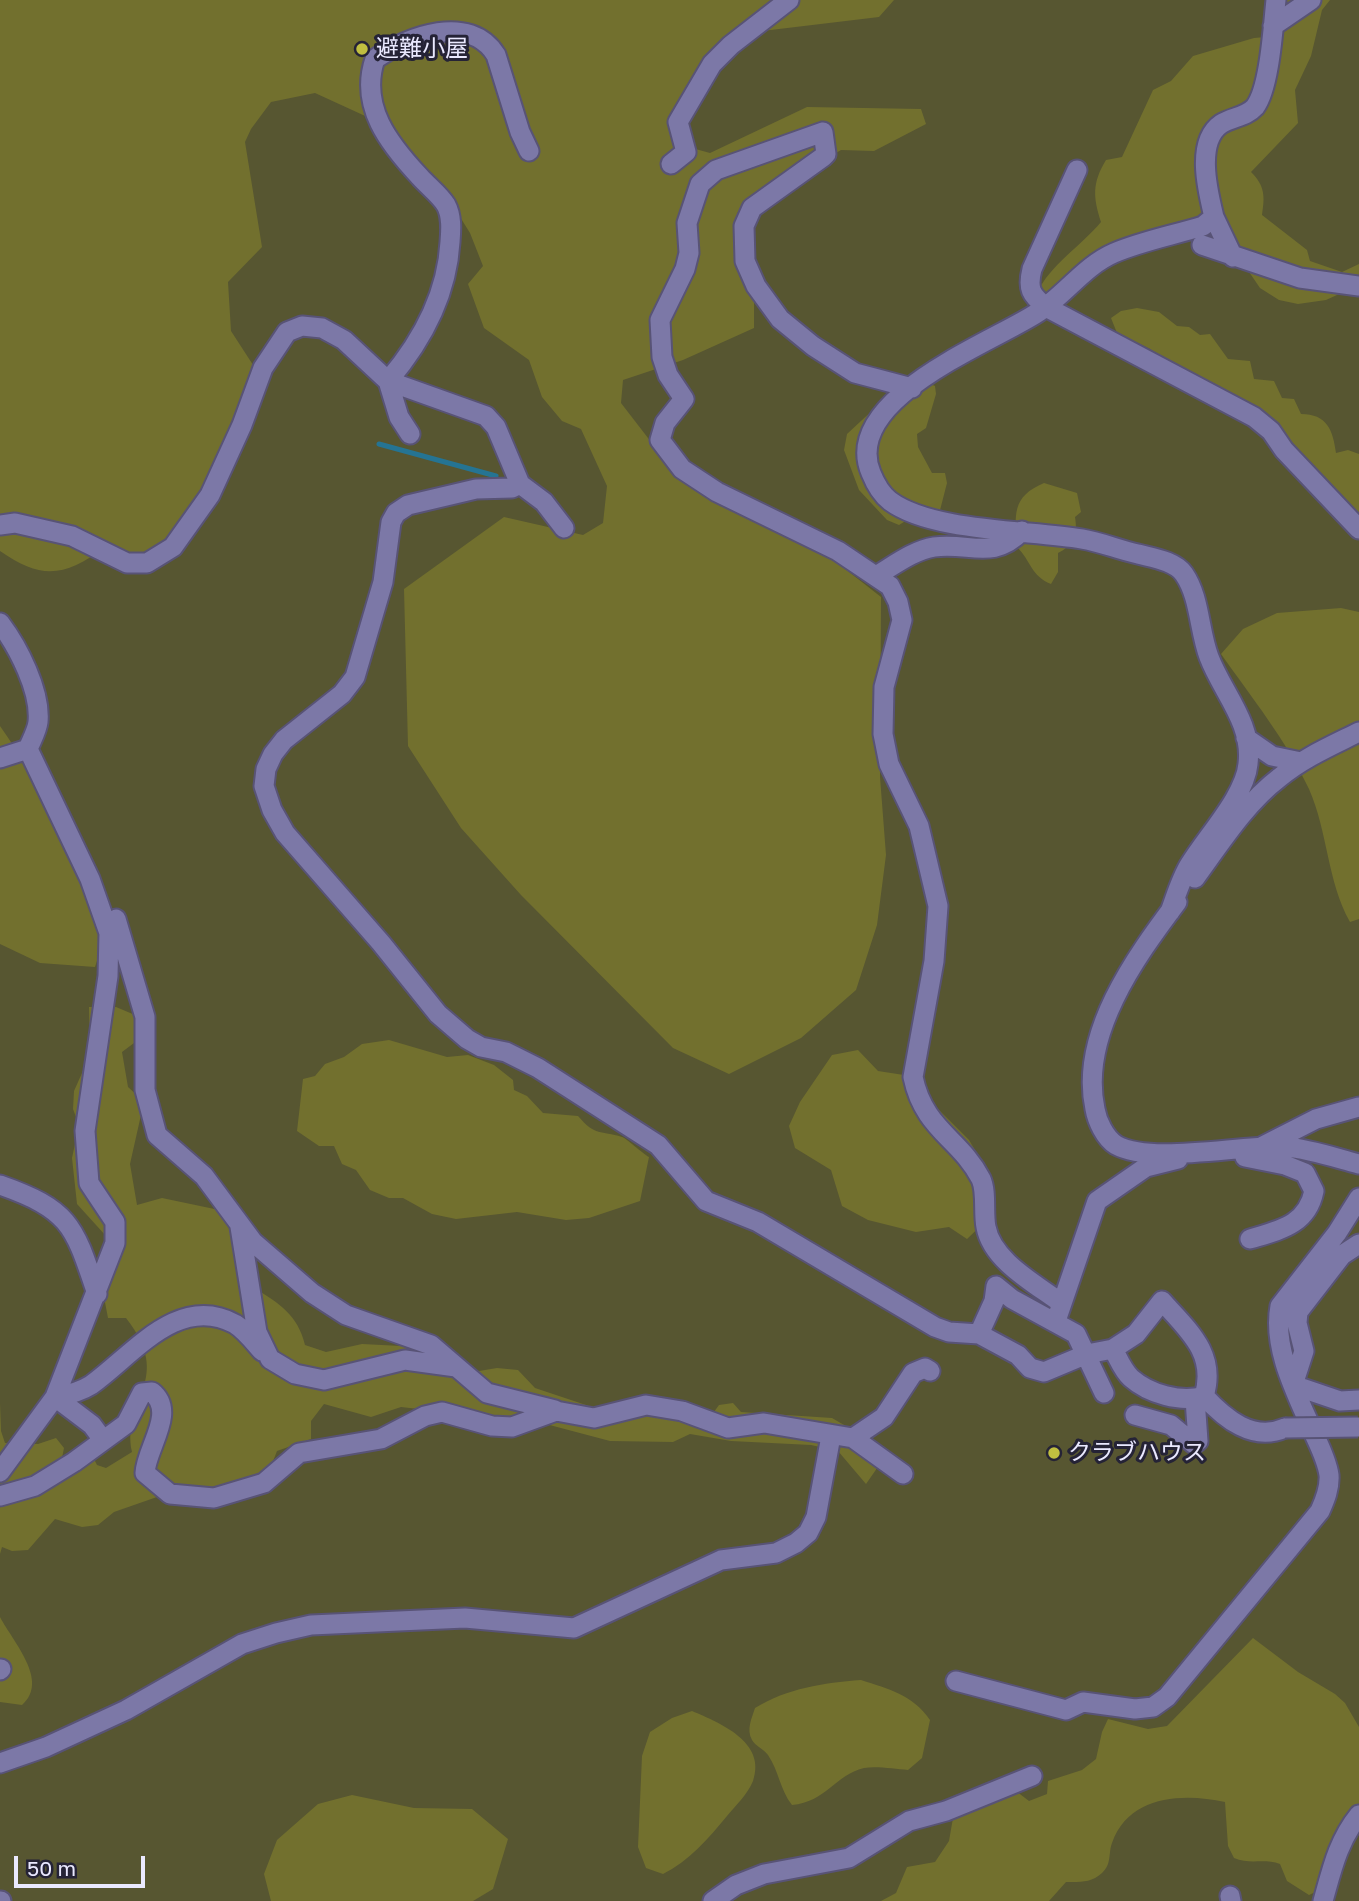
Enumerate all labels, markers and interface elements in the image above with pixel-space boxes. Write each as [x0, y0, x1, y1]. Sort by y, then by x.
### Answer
place label: 避難小屋 [376, 35, 468, 63]
marker: 避難小屋 [354, 41, 370, 57]
place label: クラブハウス [1068, 1439, 1206, 1467]
marker: クラブハウス [1046, 1445, 1062, 1461]
scale bar [18, 1842, 149, 1886]
text: 50 m [27, 1855, 76, 1881]

